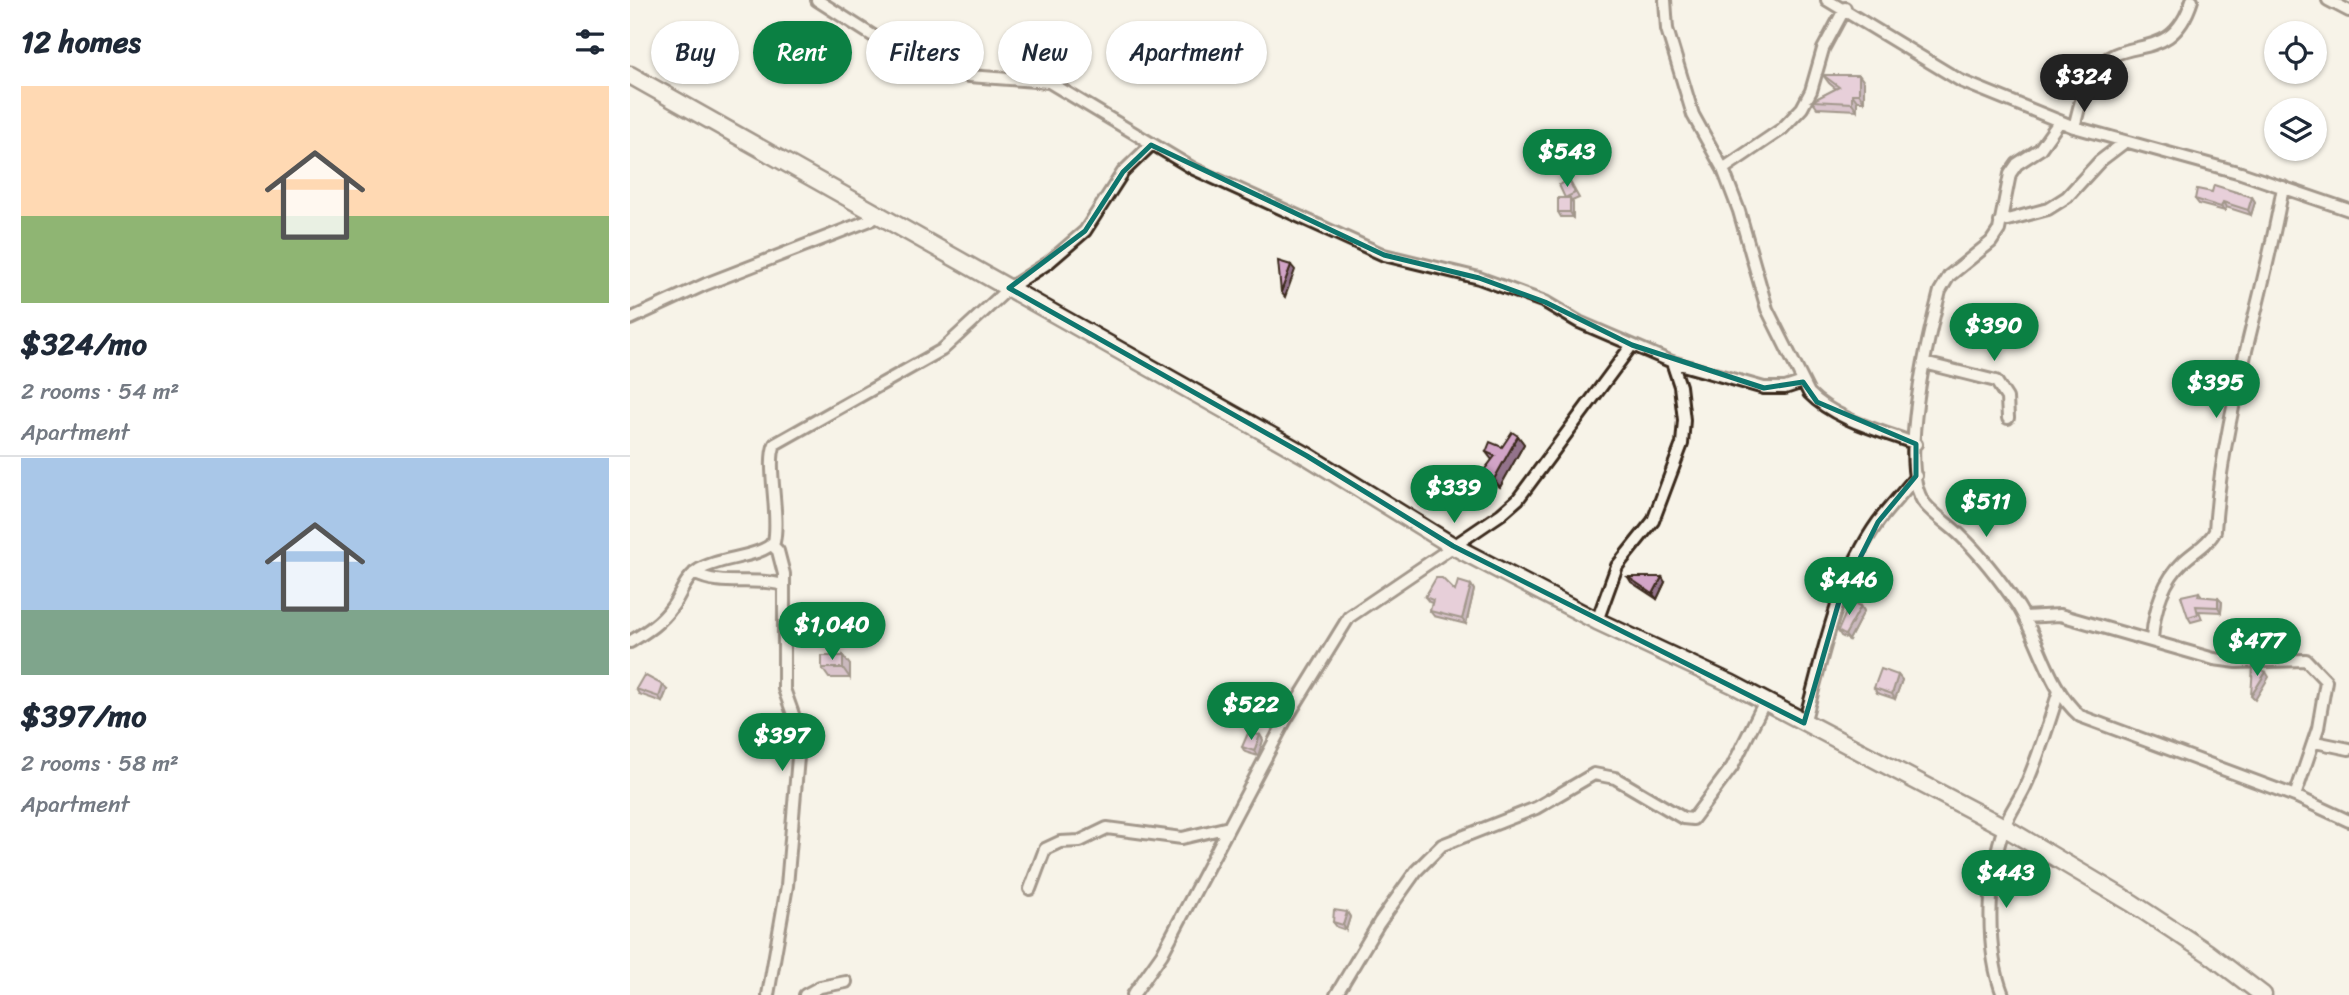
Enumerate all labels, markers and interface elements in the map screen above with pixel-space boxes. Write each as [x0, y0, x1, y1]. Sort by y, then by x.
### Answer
text: 12 homes [21, 15, 141, 69]
chip: Buy [651, 21, 739, 84]
chip: Rent [753, 21, 852, 84]
chip: Filters [866, 21, 984, 84]
chip: New [998, 21, 1092, 84]
chip: Apartment [1106, 21, 1267, 84]
map controls [2264, 21, 2327, 161]
button: locate [2264, 21, 2327, 84]
icon: filters [571, 23, 609, 61]
pin: $324 [2043, 54, 2125, 114]
text: $324 [2056, 56, 2112, 97]
button: layers [2264, 98, 2327, 161]
pin: $543 [1526, 130, 1608, 189]
text: $543 [1539, 131, 1595, 172]
icon: home [252, 132, 378, 258]
pin: $390 [1953, 304, 2035, 363]
text: $390 [1966, 305, 2022, 346]
text: $324/mo [21, 317, 147, 371]
pin: $395 [2175, 360, 2257, 420]
text: $395 [2188, 362, 2244, 403]
text: 2 rooms · 54 m² [21, 371, 179, 412]
text: Apartment [21, 412, 130, 453]
pin: $339 [1413, 466, 1495, 525]
text: $339 [1427, 467, 1481, 508]
pin: $511 [1945, 480, 2027, 539]
text: $511 [1961, 481, 2011, 522]
icon: home [252, 504, 378, 630]
pin: $446 [1808, 558, 1890, 617]
text: $446 [1820, 559, 1878, 600]
pin: $1,040 [775, 602, 889, 662]
text: $1,040 [795, 604, 869, 645]
pin: $477 [2216, 618, 2298, 678]
text: $477 [2229, 620, 2285, 661]
pin: $522 [1210, 682, 1292, 742]
text: $522 [1223, 684, 1279, 725]
text: $397/mo [21, 689, 146, 743]
pin: $397 [741, 714, 823, 773]
text: $397 [754, 715, 810, 756]
text: 2 rooms · 58 m² [21, 743, 179, 784]
text: Apartment [21, 784, 130, 825]
pin: $443 [1965, 850, 2047, 910]
text: $443 [1978, 852, 2034, 893]

